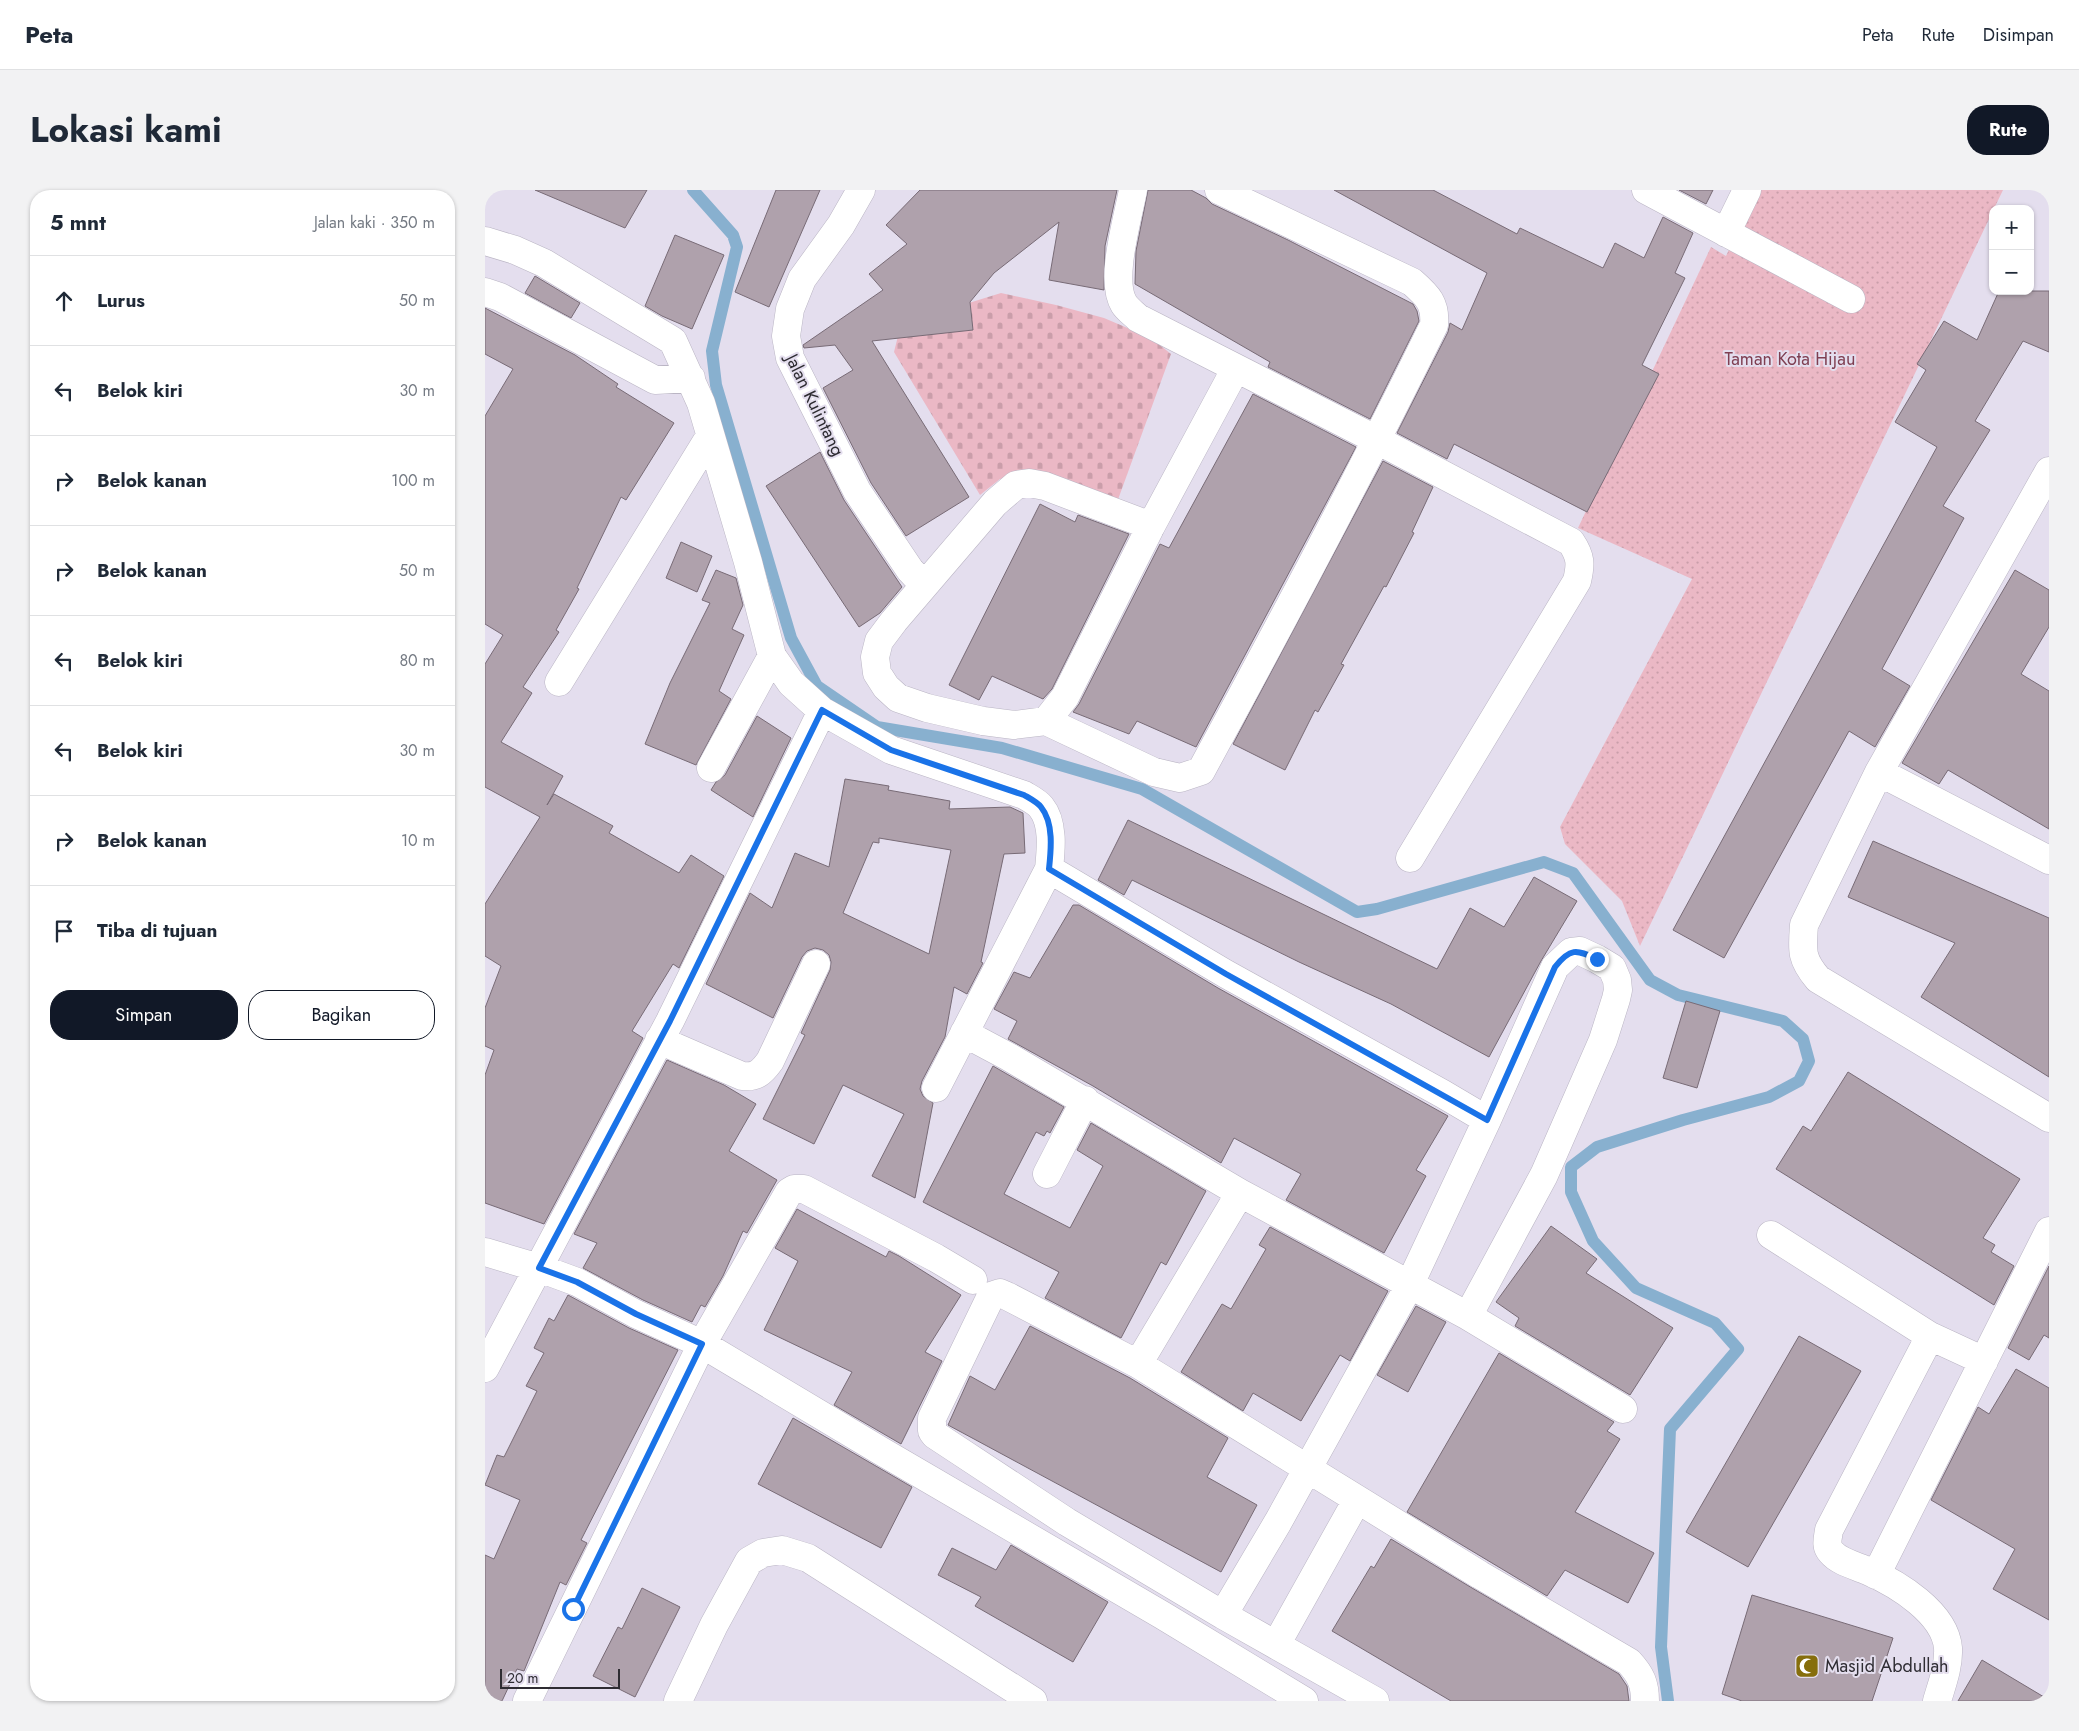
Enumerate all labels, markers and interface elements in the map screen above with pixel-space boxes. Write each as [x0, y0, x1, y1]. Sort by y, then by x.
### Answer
text: Peta [25, 17, 74, 52]
text: Peta [1862, 22, 1894, 48]
text: Rute [1922, 22, 1955, 48]
text: Disimpan [1983, 22, 2054, 48]
text: Lokasi kami [30, 105, 222, 155]
button: Rute [1967, 105, 2049, 155]
map controls [1989, 205, 2034, 295]
button: + [1989, 205, 2034, 250]
text: 5 mnt [50, 208, 106, 238]
text: Jalan kaki · 350 m [314, 211, 435, 234]
button: − [1989, 250, 2034, 295]
icon: ahead [50, 287, 78, 315]
text: Lurus [97, 287, 145, 314]
text: 50 m [399, 289, 435, 312]
park label: Taman Kota Hijau [1725, 346, 1855, 372]
street label: Jalan Kulintang [778, 348, 851, 460]
icon: left [50, 377, 78, 405]
text: Belok kiri [97, 377, 183, 404]
text: 30 m [399, 379, 435, 402]
icon: right [50, 467, 78, 495]
text: Belok kanan [97, 467, 207, 494]
text: 100 m [391, 469, 435, 492]
icon: right [50, 557, 78, 585]
text: Belok kanan [97, 557, 207, 584]
text: 50 m [399, 559, 435, 582]
icon: left [50, 647, 78, 675]
text: Belok kiri [97, 647, 183, 674]
text: 80 m [399, 649, 435, 672]
icon: left [50, 737, 78, 765]
text: Belok kiri [97, 737, 183, 764]
text: 30 m [399, 739, 435, 762]
icon: right [50, 827, 78, 855]
text: Belok kanan [97, 827, 207, 854]
text: 10 m [401, 829, 435, 852]
icon: arrive [50, 917, 78, 945]
text: Tiba di tujuan [97, 917, 217, 944]
route end [1586, 948, 1609, 971]
button: Simpan [50, 990, 238, 1040]
button: Bagikan [248, 990, 435, 1040]
route start [562, 1598, 585, 1621]
mosque icon: Masjid Abdullah [1794, 1653, 1820, 1679]
place label: Masjid Abdullah [1825, 1653, 1949, 1679]
scale bar [500, 1666, 620, 1689]
text: 20 m [507, 1668, 539, 1688]

